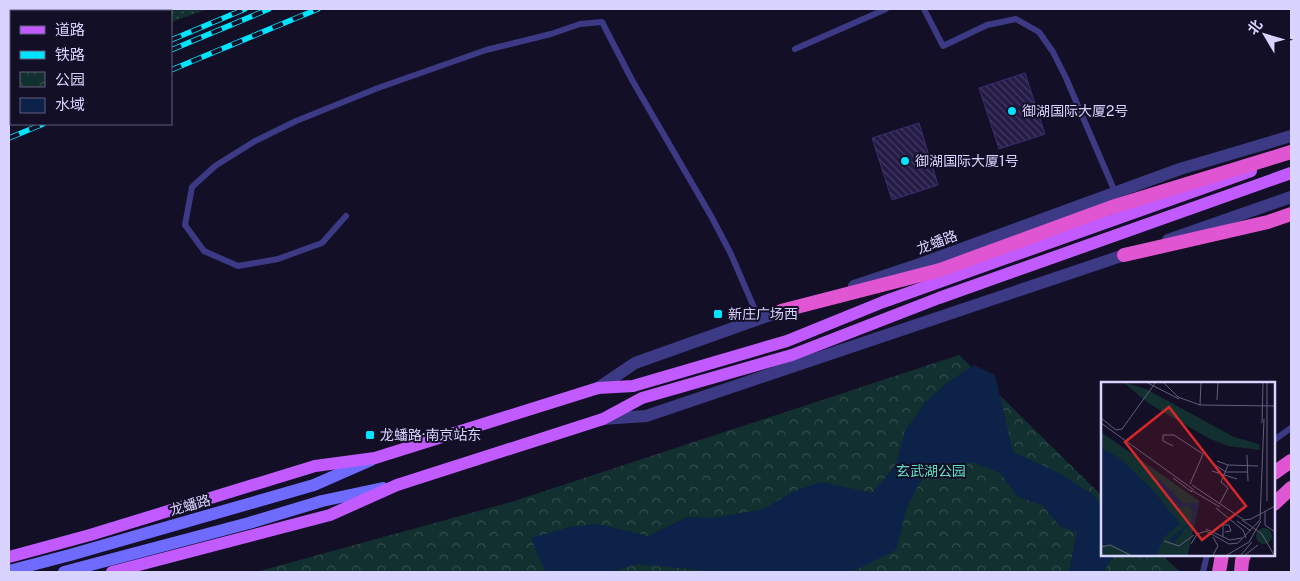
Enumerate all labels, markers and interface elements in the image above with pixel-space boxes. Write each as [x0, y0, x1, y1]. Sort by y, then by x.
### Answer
legend [10, 10, 172, 125]
north arrow [1240, 10, 1290, 60]
text: 北 [1244, 17, 1265, 37]
text: 道路 [55, 21, 85, 38]
text: 铁路 [55, 46, 85, 63]
text: 公园 [55, 71, 85, 88]
text: 水域 [55, 96, 85, 113]
place label: 御湖国际大厦2号 [1022, 103, 1128, 119]
marker: 御湖国际大厦2号 [1006, 105, 1018, 117]
place label: 御湖国际大厦1号 [915, 153, 1019, 169]
marker: 御湖国际大厦1号 [899, 155, 911, 167]
street label: 龙蟠路 [915, 227, 959, 257]
place label: 新庄广场西 [728, 306, 798, 322]
marker: 新庄广场西 [712, 308, 724, 320]
inset map [1101, 382, 1275, 556]
place label: 龙蟠路·南京站东 [380, 427, 481, 443]
marker: 龙蟠路·南京站东 [364, 429, 376, 441]
park label: 玄武湖公园 [896, 463, 966, 479]
street label: 龙蟠路 [168, 492, 212, 518]

